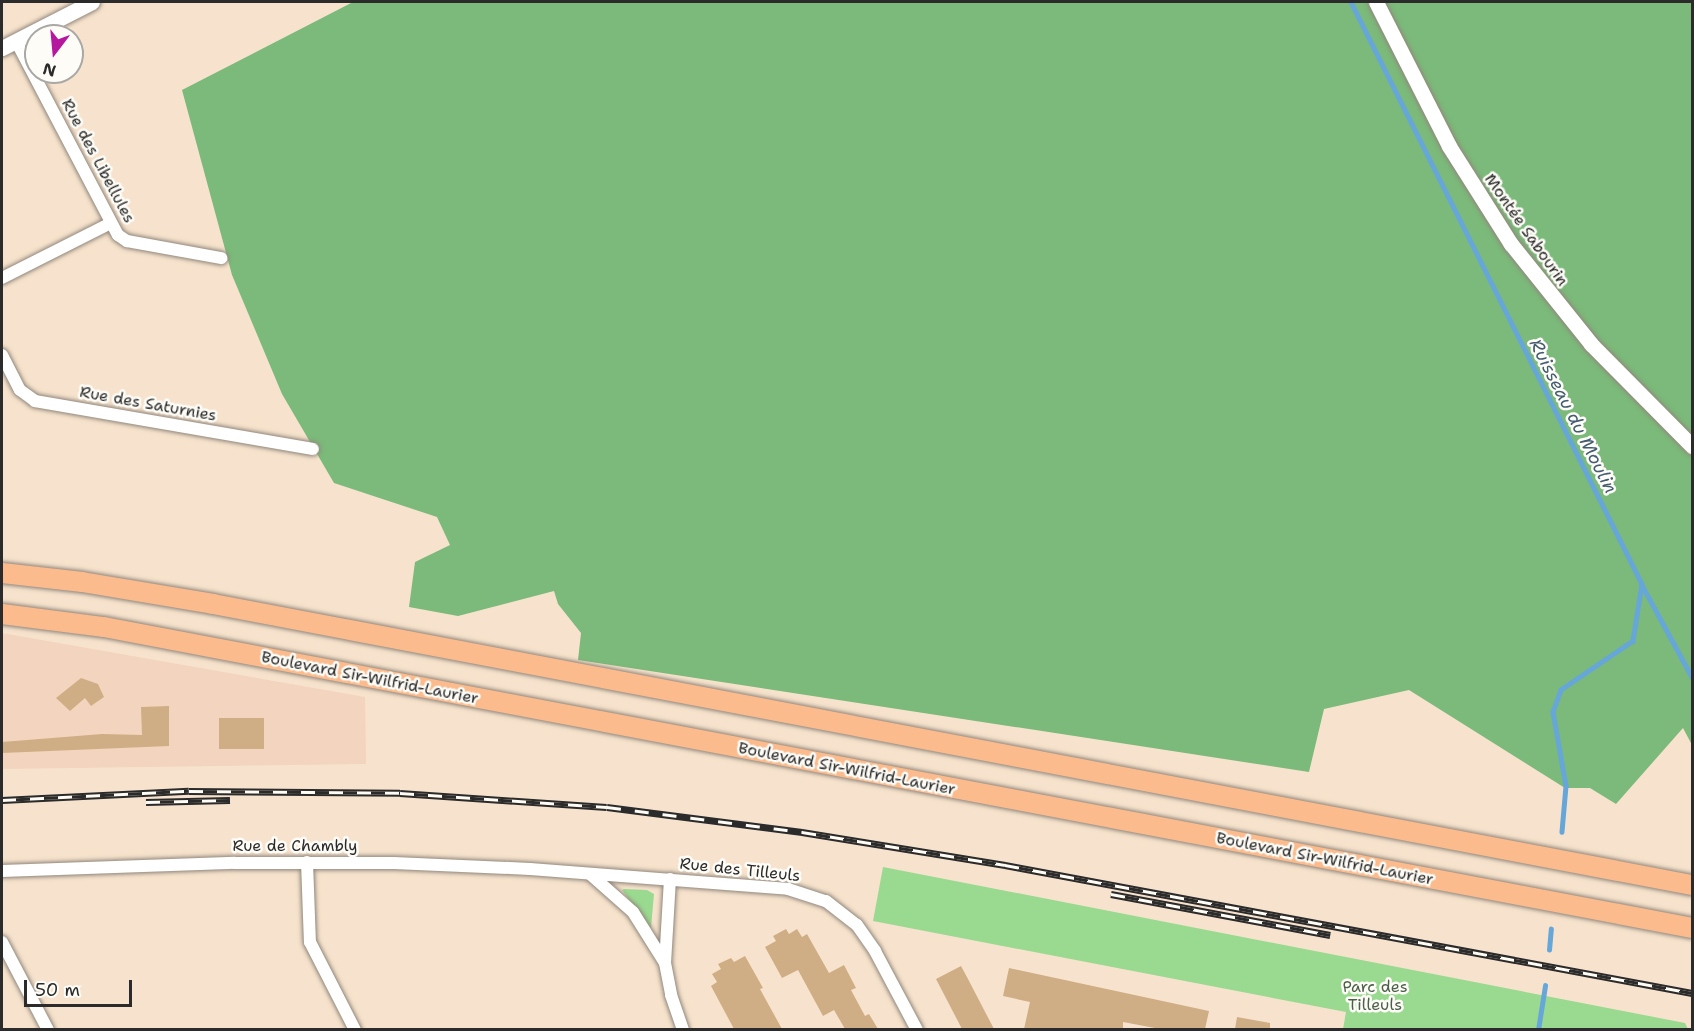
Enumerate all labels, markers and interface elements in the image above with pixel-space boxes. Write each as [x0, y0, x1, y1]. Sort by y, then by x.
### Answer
north arrow [24, 24, 84, 84]
text: N [40, 58, 58, 82]
street label: Rue des Libellules [57, 96, 139, 226]
street label: Montée Sabourin [1480, 170, 1572, 290]
water label: Ruisseau du Moulin [1525, 335, 1621, 497]
street label: Rue des Saturnies [78, 383, 218, 425]
street label: Boulevard Sir-Wilfrid-Laurier [260, 647, 480, 709]
street label: Boulevard Sir-Wilfrid-Laurier [737, 738, 957, 800]
street label: Boulevard Sir-Wilfrid-Laurier [1215, 828, 1435, 890]
street label: Rue de Chambly [233, 836, 357, 856]
street label: Rue des Tilleuls [679, 854, 801, 886]
scale bar [27, 968, 135, 1006]
park label: Parc des Tilleuls [1342, 977, 1408, 1015]
text: 50 m [35, 978, 80, 1002]

